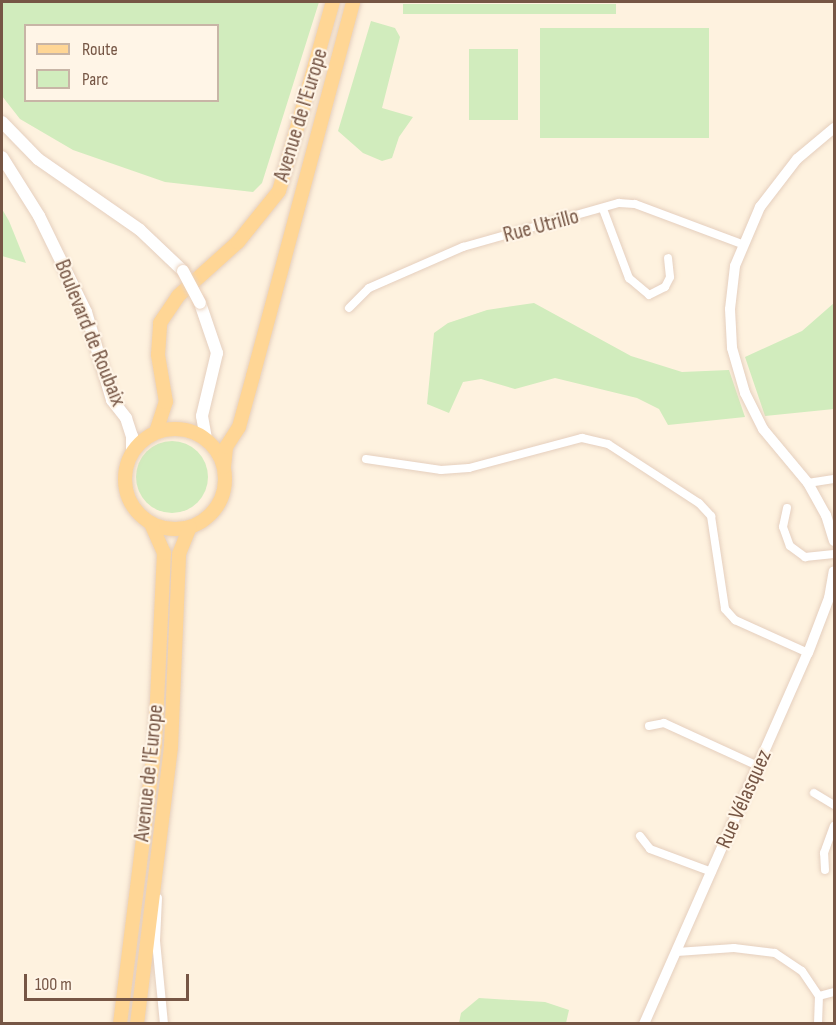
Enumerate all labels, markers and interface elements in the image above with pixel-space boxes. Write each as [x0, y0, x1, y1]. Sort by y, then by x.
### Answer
legend [24, 24, 219, 102]
text: Route [82, 39, 118, 60]
street label: Avenue de l'Europe [268, 45, 334, 185]
text: Parc [82, 69, 108, 90]
street label: Rue Utrillo [500, 203, 582, 249]
street label: Boulevard de Roubaix [49, 256, 131, 410]
street label: Avenue de l'Europe [129, 703, 169, 843]
street label: Rue Vélasquez [711, 746, 777, 852]
scale bar [27, 962, 192, 1000]
text: 100 m [35, 974, 72, 995]

